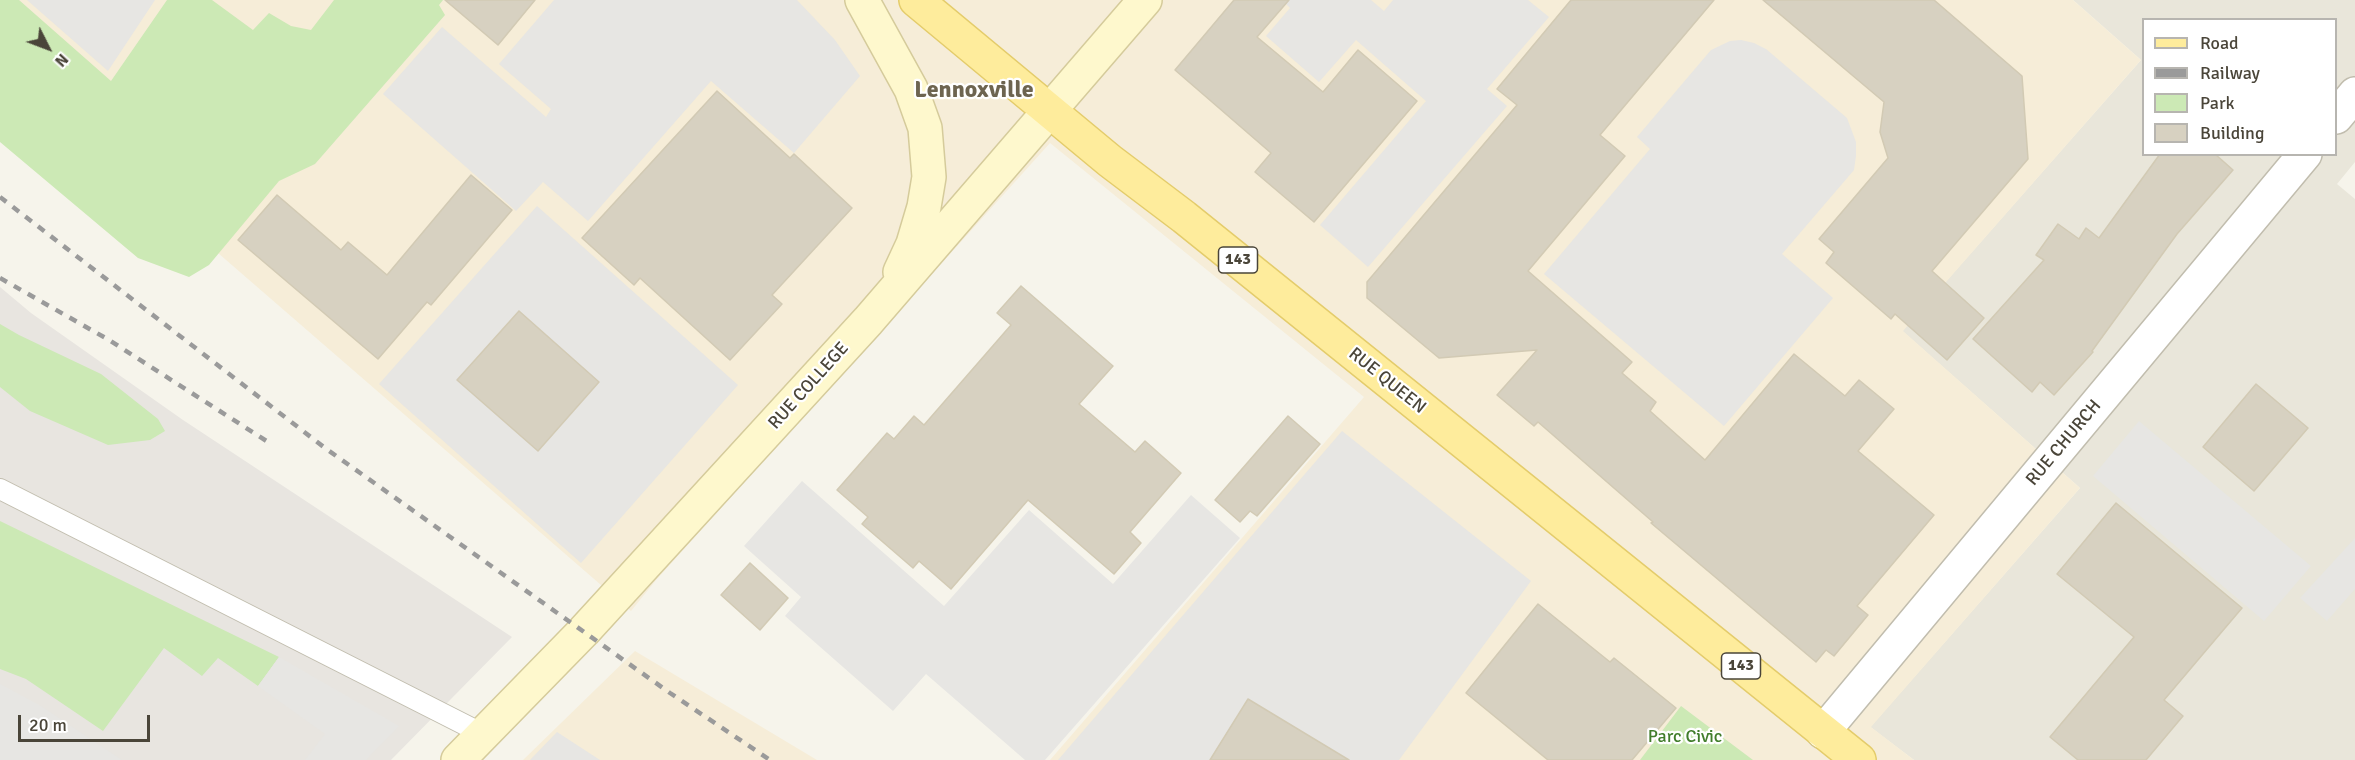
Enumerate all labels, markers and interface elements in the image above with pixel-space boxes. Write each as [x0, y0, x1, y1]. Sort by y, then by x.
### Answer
north arrow [18, 18, 78, 78]
legend [2142, 18, 2337, 156]
text: Road [2200, 32, 2239, 54]
text: N [50, 49, 73, 71]
text: Railway [2200, 62, 2260, 84]
district label: Lennoxville [914, 77, 1034, 105]
text: Park [2200, 92, 2235, 114]
text: Building [2200, 122, 2264, 144]
road number: 143 [1218, 247, 1258, 273]
street label: RUE COLLEGE [764, 338, 854, 434]
street label: RUE QUEEN [1344, 343, 1430, 419]
street label: RUE CHURCH [2022, 396, 2106, 490]
road number: 143 [1722, 653, 1760, 679]
scale bar [21, 703, 153, 741]
text: 20 m [29, 714, 67, 736]
park label: Parc Civic [1648, 726, 1722, 748]

